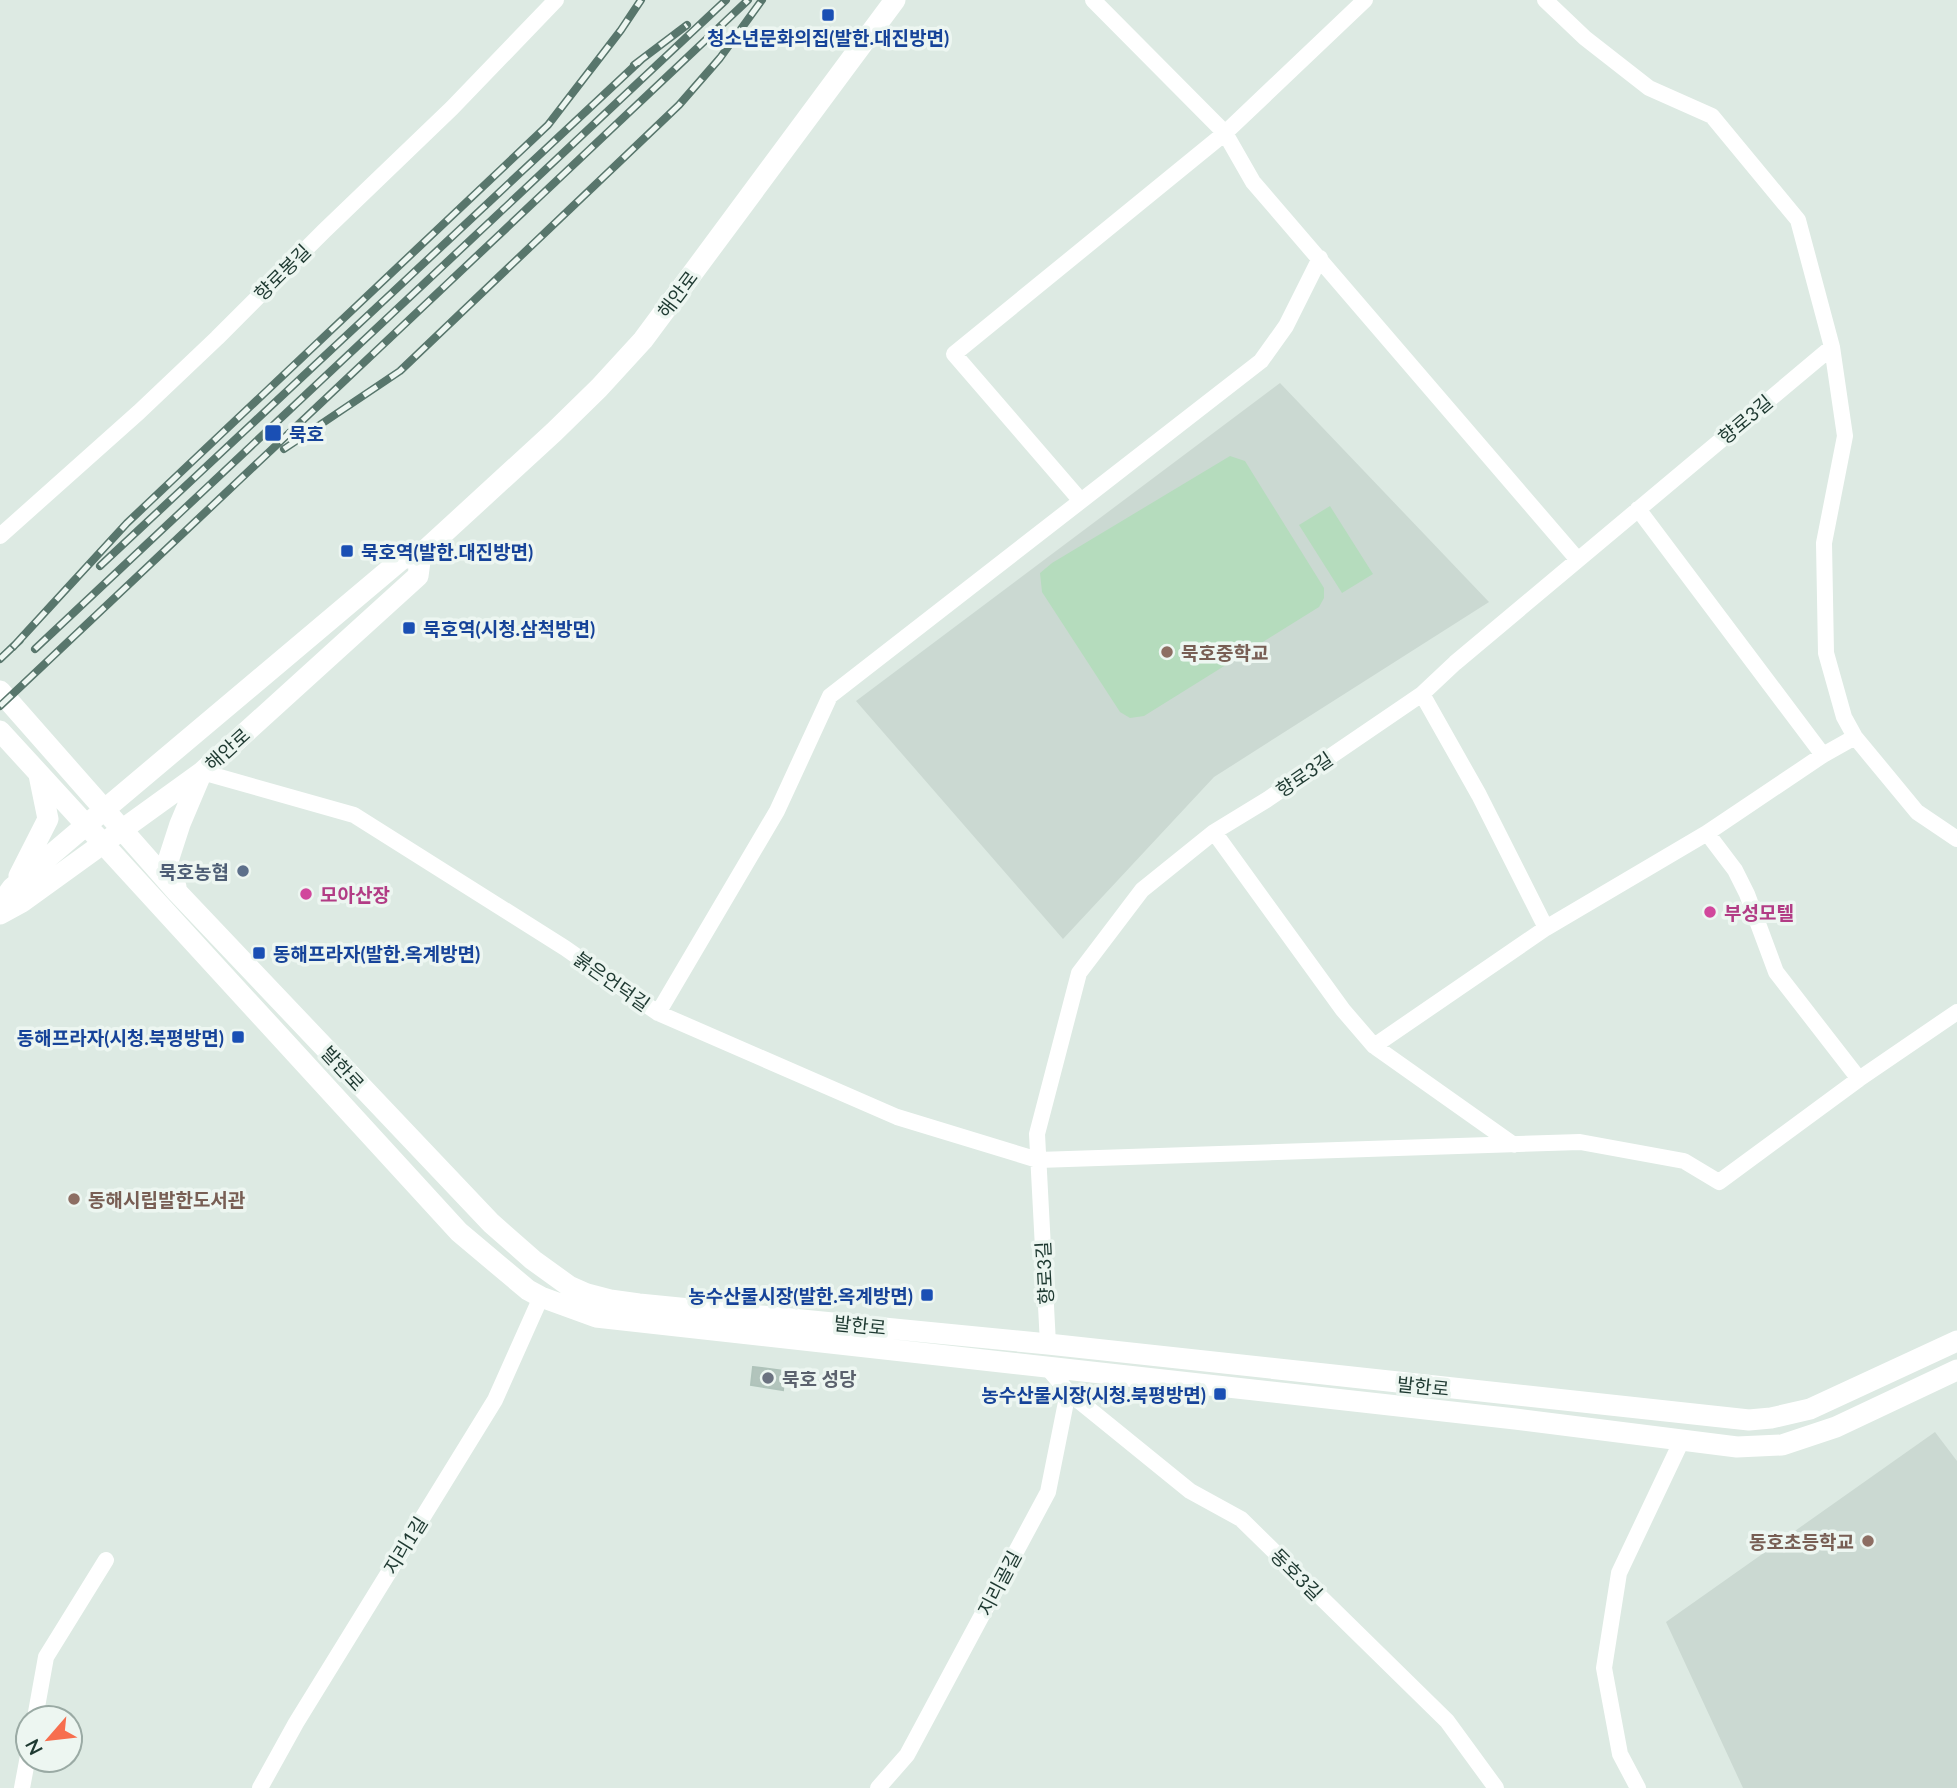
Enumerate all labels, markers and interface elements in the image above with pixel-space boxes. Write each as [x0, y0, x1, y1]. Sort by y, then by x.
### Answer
marker: 청소년문화의집(발한.대진방면) [820, 7, 836, 23]
place label: 청소년문화의집(발한.대진방면) [707, 26, 949, 49]
street label: 향로봉길 [249, 239, 315, 305]
street label: 해안로 [652, 266, 702, 322]
street label: 향로3길 [1713, 390, 1777, 448]
place label: 묵호 [289, 422, 324, 445]
marker: 묵호 [263, 423, 283, 443]
place label: 묵호역(발한.대진방면) [361, 540, 533, 563]
marker: 묵호역(발한.대진방면) [339, 543, 355, 559]
place label: 묵호역(시청.삼척방면) [423, 617, 595, 640]
marker: 묵호역(시청.삼척방면) [401, 620, 417, 636]
place label: 묵호중학교 [1181, 641, 1268, 664]
marker: 묵호중학교 [1159, 644, 1175, 660]
street label: 해안로 [200, 723, 254, 775]
street label: 향로3길 [1271, 747, 1337, 801]
place label: 묵호농협 [159, 860, 229, 883]
marker: 묵호농협 [235, 863, 251, 879]
place label: 모아산장 [320, 883, 390, 906]
marker: 모아산장 [298, 886, 314, 902]
place label: 부성모텔 [1724, 901, 1794, 924]
marker: 부성모텔 [1702, 904, 1718, 920]
place label: 동해프라자(발한.옥계방면) [273, 942, 480, 965]
marker: 동해프라자(발한.옥계방면) [251, 945, 267, 961]
street label: 붉은언덕길 [570, 947, 654, 1015]
place label: 동해프라자(시청.북평방면) [17, 1026, 224, 1049]
marker: 동해프라자(시청.북평방면) [230, 1029, 246, 1045]
street label: 발한로 [317, 1041, 369, 1095]
place label: 동해시립발한도서관 [88, 1188, 246, 1211]
marker: 동해시립발한도서관 [66, 1191, 82, 1207]
street label: 향로3길 [1031, 1241, 1057, 1305]
place label: 농수산물시장(발한.옥계방면) [688, 1284, 913, 1307]
marker: 농수산물시장(발한.옥계방면) [919, 1287, 935, 1303]
street label: 발한로 [833, 1311, 887, 1339]
place label: 묵호 성당 [782, 1367, 857, 1390]
marker: 묵호 성당 [760, 1370, 776, 1386]
street label: 발한로 [1396, 1372, 1450, 1400]
place label: 농수산물시장(시청.북평방면) [981, 1383, 1206, 1406]
marker: 농수산물시장(시청.북평방면) [1212, 1386, 1228, 1402]
street label: 지리1길 [378, 1512, 432, 1578]
place label: 동호초등학교 [1749, 1530, 1854, 1553]
marker: 동호초등학교 [1860, 1533, 1876, 1549]
street label: 동호3길 [1266, 1543, 1328, 1605]
street label: 지리골길 [972, 1547, 1026, 1619]
north arrow [14, 1704, 84, 1774]
text: N [20, 1735, 47, 1759]

